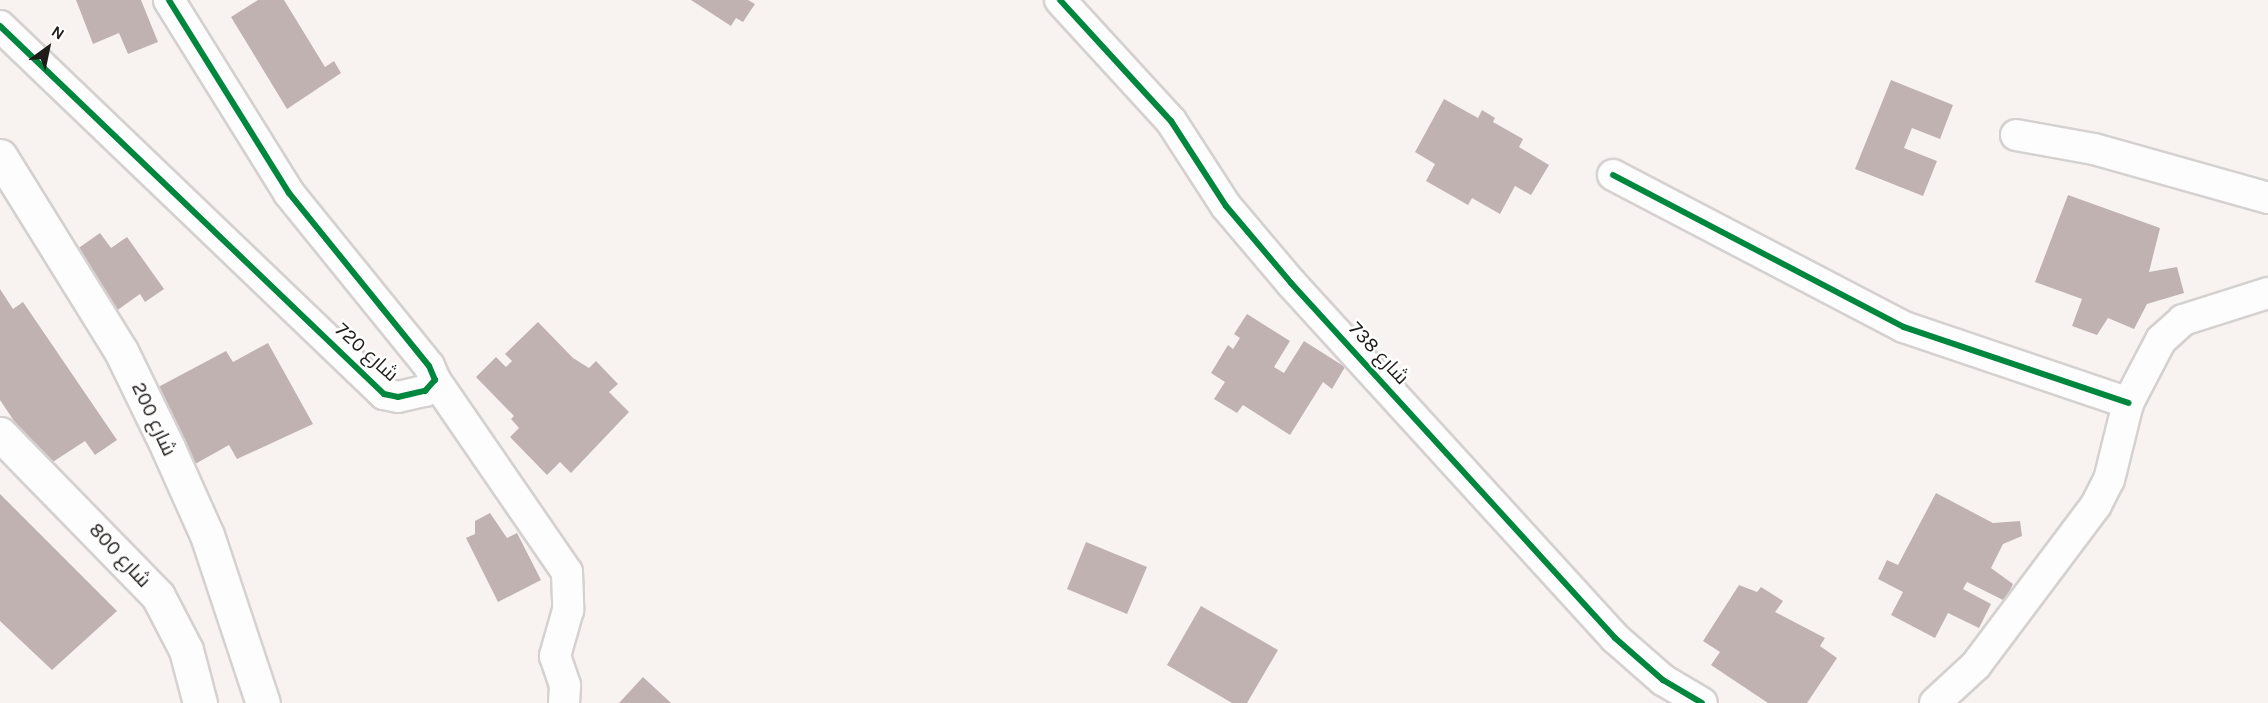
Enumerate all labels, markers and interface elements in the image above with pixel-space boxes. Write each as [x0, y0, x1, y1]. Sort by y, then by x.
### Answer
north arrow [18, 18, 78, 78]
text: N [48, 21, 68, 44]
street label: شارع 738 [1344, 317, 1414, 389]
street label: شارع 720 [331, 318, 403, 386]
street label: شارع 200 [126, 378, 182, 460]
street label: شارع 800 [84, 518, 156, 592]

